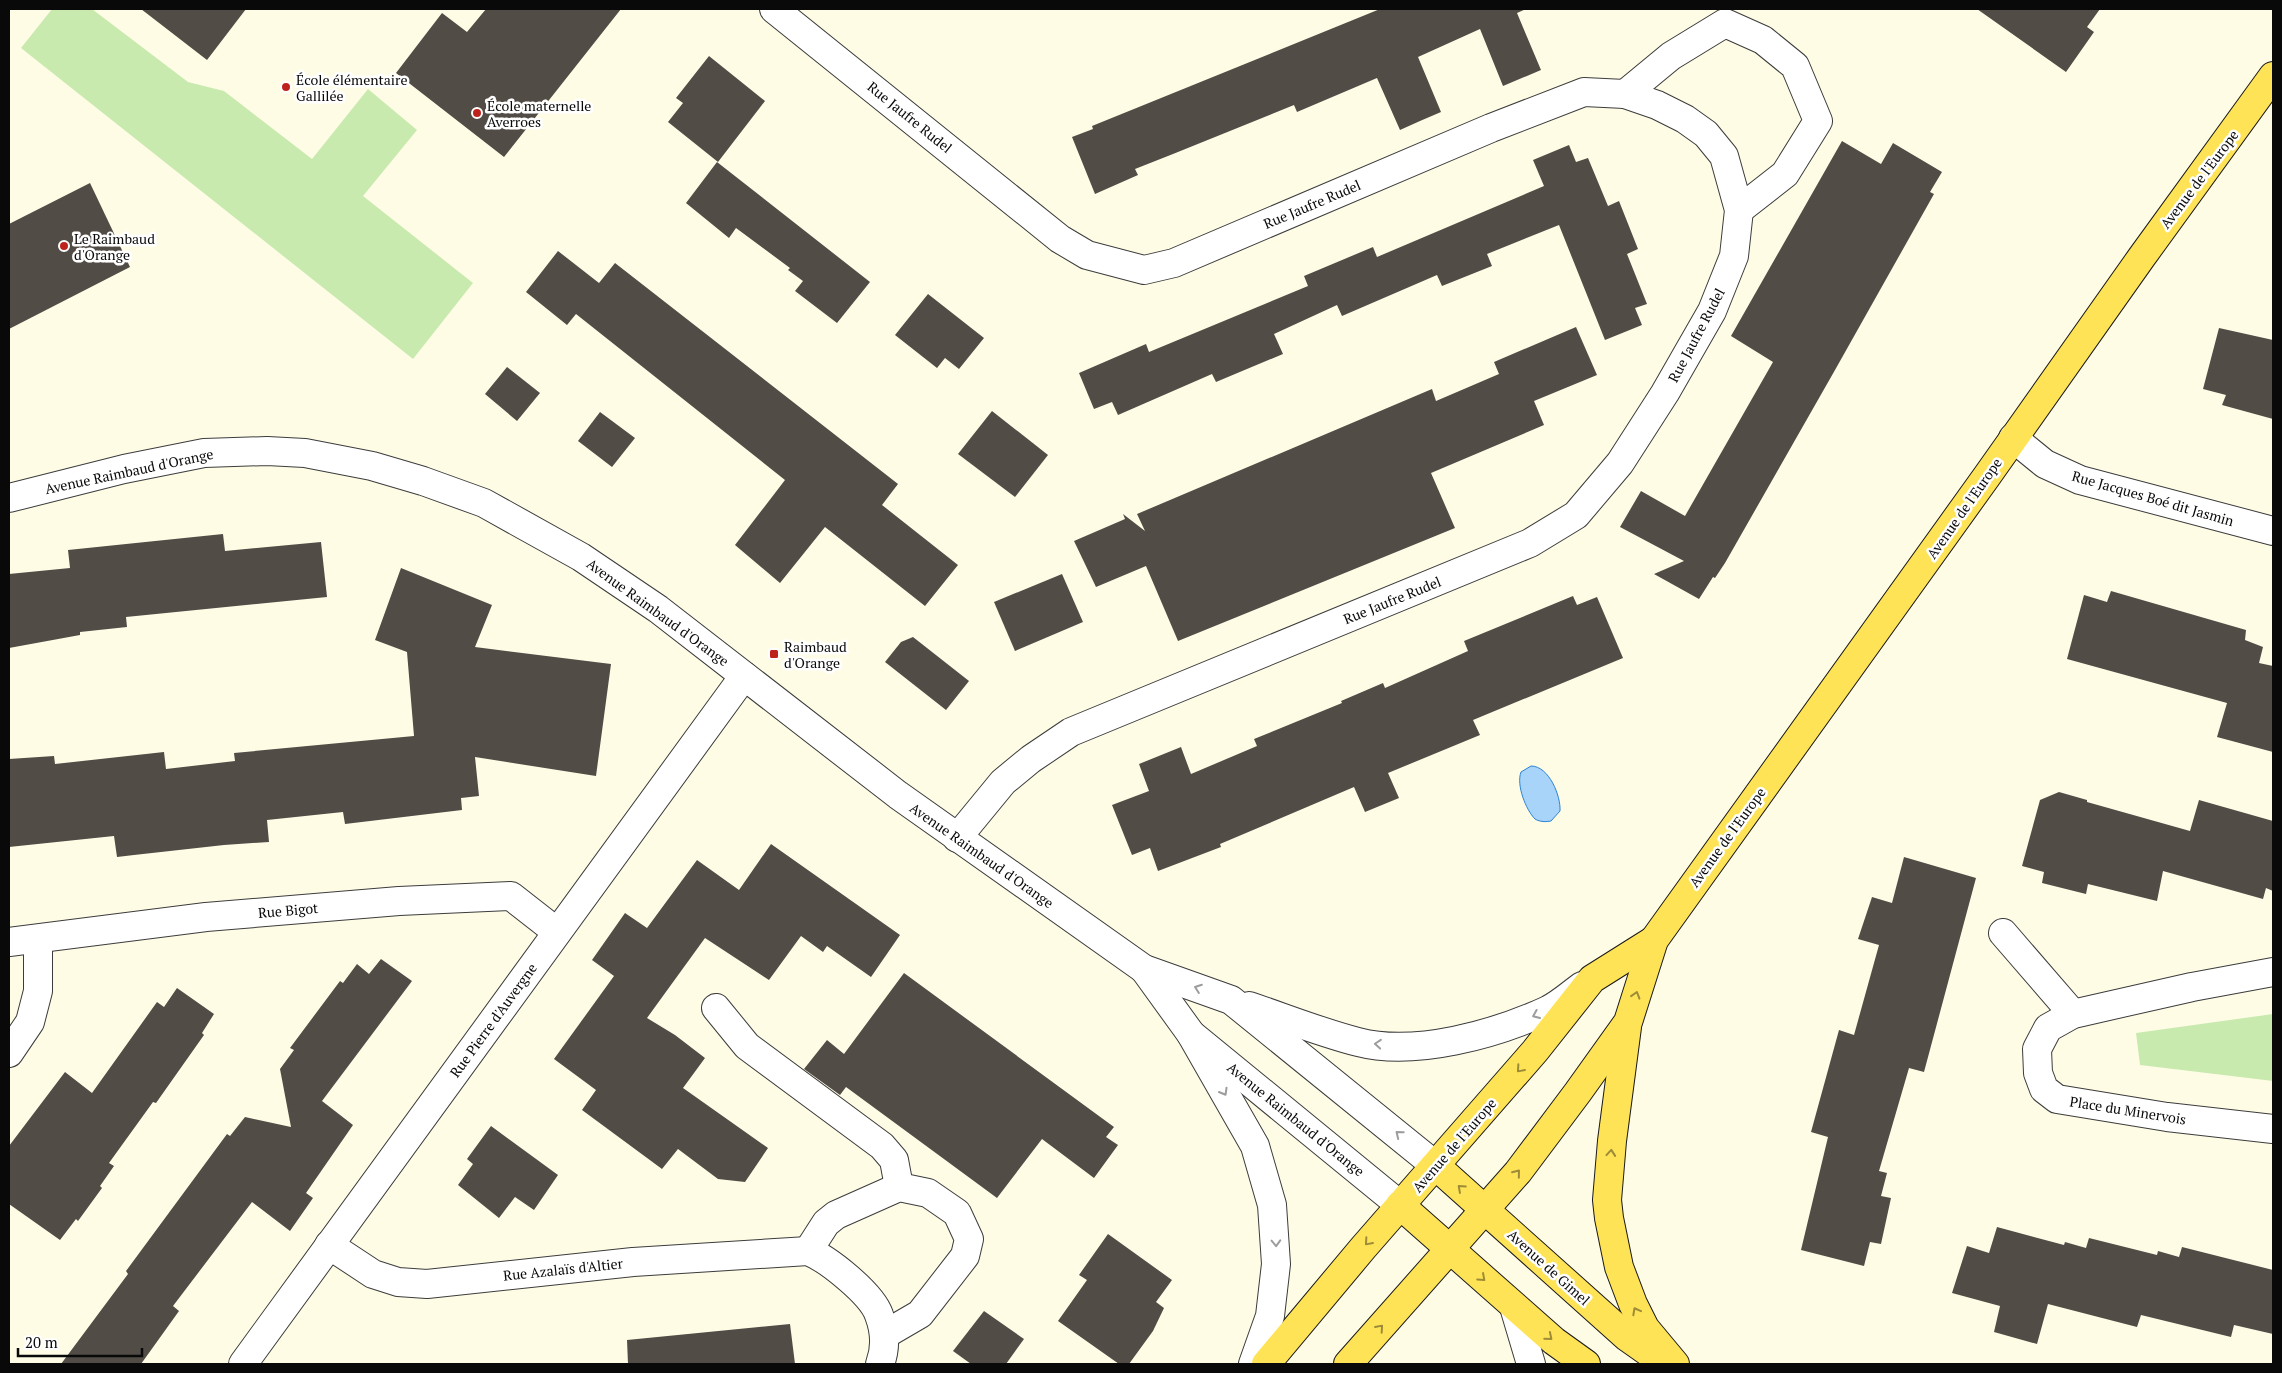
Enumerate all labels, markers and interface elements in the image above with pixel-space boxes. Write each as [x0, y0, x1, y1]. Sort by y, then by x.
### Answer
place label: École élémentaire Gallilée [296, 70, 407, 105]
street label: Rue Jaufre Rudel [864, 77, 956, 157]
marker: École élémentaire Gallilée [280, 81, 292, 93]
place label: École maternelle Averroes [487, 96, 591, 131]
marker: École maternelle Averroes [471, 107, 483, 119]
street label: Avenue de l'Europe [2156, 126, 2242, 232]
street label: Rue Jaufre Rudel [1260, 175, 1364, 233]
place label: Le Raimbaud d'Orange [74, 229, 155, 264]
marker: Le Raimbaud d'Orange [58, 240, 70, 252]
street label: Rue Jaufre Rudel [1663, 285, 1729, 385]
street label: Avenue Raimbaud d'Orange [43, 444, 215, 498]
street label: Avenue de l'Europe [1922, 454, 2006, 562]
street label: Rue Jacques Boé dit Jasmin [2070, 466, 2237, 530]
street label: Avenue Raimbaud d'Orange [583, 554, 733, 670]
street label: Rue Jaufre Rudel [1340, 572, 1444, 628]
place label: Raimbaud d'Orange [784, 637, 847, 672]
marker: Raimbaud d'Orange [768, 648, 780, 660]
street label: Avenue de l'Europe [1684, 783, 1770, 891]
street label: Avenue Raimbaud d'Orange [906, 798, 1058, 912]
street label: Rue Bigot [257, 898, 320, 922]
street label: Rue Pierre d'Auvergne [445, 959, 541, 1081]
one-way arrow [1194, 984, 1203, 994]
one-way arrow [1631, 992, 1641, 1000]
one-way arrow [1532, 1008, 1541, 1019]
one-way arrow [1374, 1039, 1382, 1050]
street label: Avenue Raimbaud d'Orange [1223, 1058, 1369, 1180]
one-way arrow [1516, 1064, 1525, 1073]
one-way arrow [1218, 1086, 1228, 1095]
street label: Place du Minervois [2068, 1091, 2188, 1129]
street label: Avenue de l'Europe [1408, 1094, 1500, 1196]
one-way arrow [1395, 1131, 1404, 1140]
one-way arrow [1605, 1148, 1616, 1156]
one-way arrow [1512, 1170, 1520, 1179]
one-way arrow [1457, 1185, 1466, 1194]
street label: Avenue de Gimel [1504, 1225, 1594, 1309]
one-way arrow [1365, 1236, 1374, 1245]
one-way arrow [1270, 1240, 1281, 1248]
street label: Rue Azalaïs d'Altier [502, 1253, 624, 1285]
one-way arrow [1477, 1273, 1486, 1282]
one-way arrow [1632, 1307, 1642, 1316]
one-way arrow [1374, 1324, 1383, 1333]
scale bar [18, 1326, 141, 1358]
one-way arrow [1544, 1331, 1553, 1340]
text: 20 m [25, 1332, 58, 1352]

